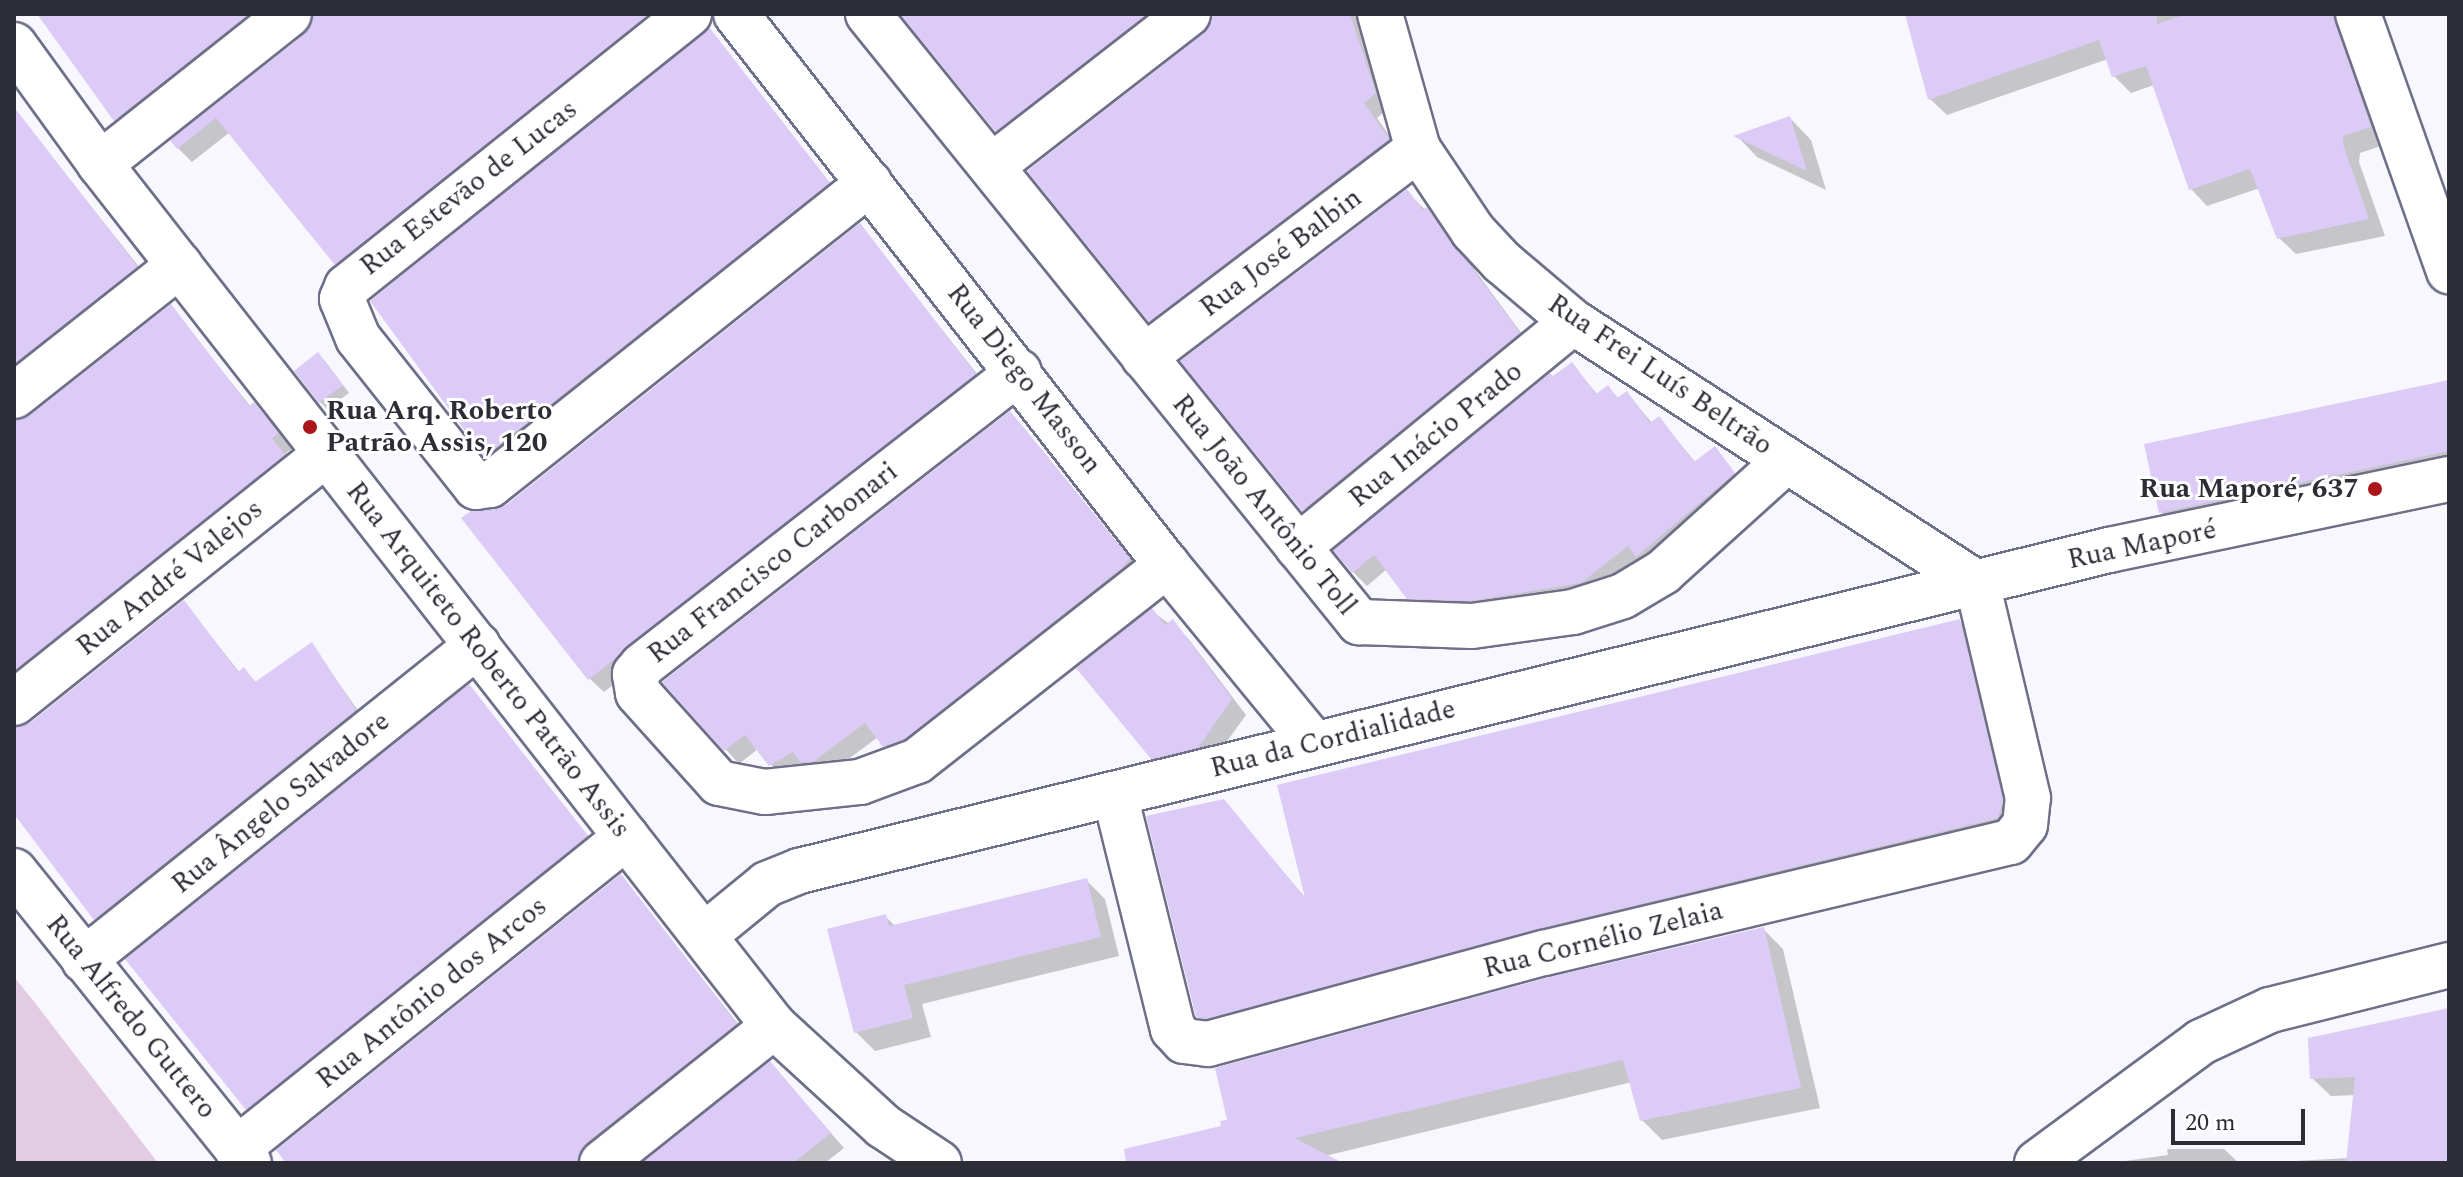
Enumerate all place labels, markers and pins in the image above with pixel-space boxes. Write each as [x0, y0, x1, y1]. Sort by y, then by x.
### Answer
place label: Rua Arq. Roberto Patrão Assis, 120 [326, 394, 552, 460]
marker: Rua Arq. Roberto Patrão Assis, 120 [301, 418, 319, 436]
place label: Rua Maporé, 637 [2139, 472, 2359, 506]
marker: Rua Maporé, 637 [2366, 480, 2384, 498]

